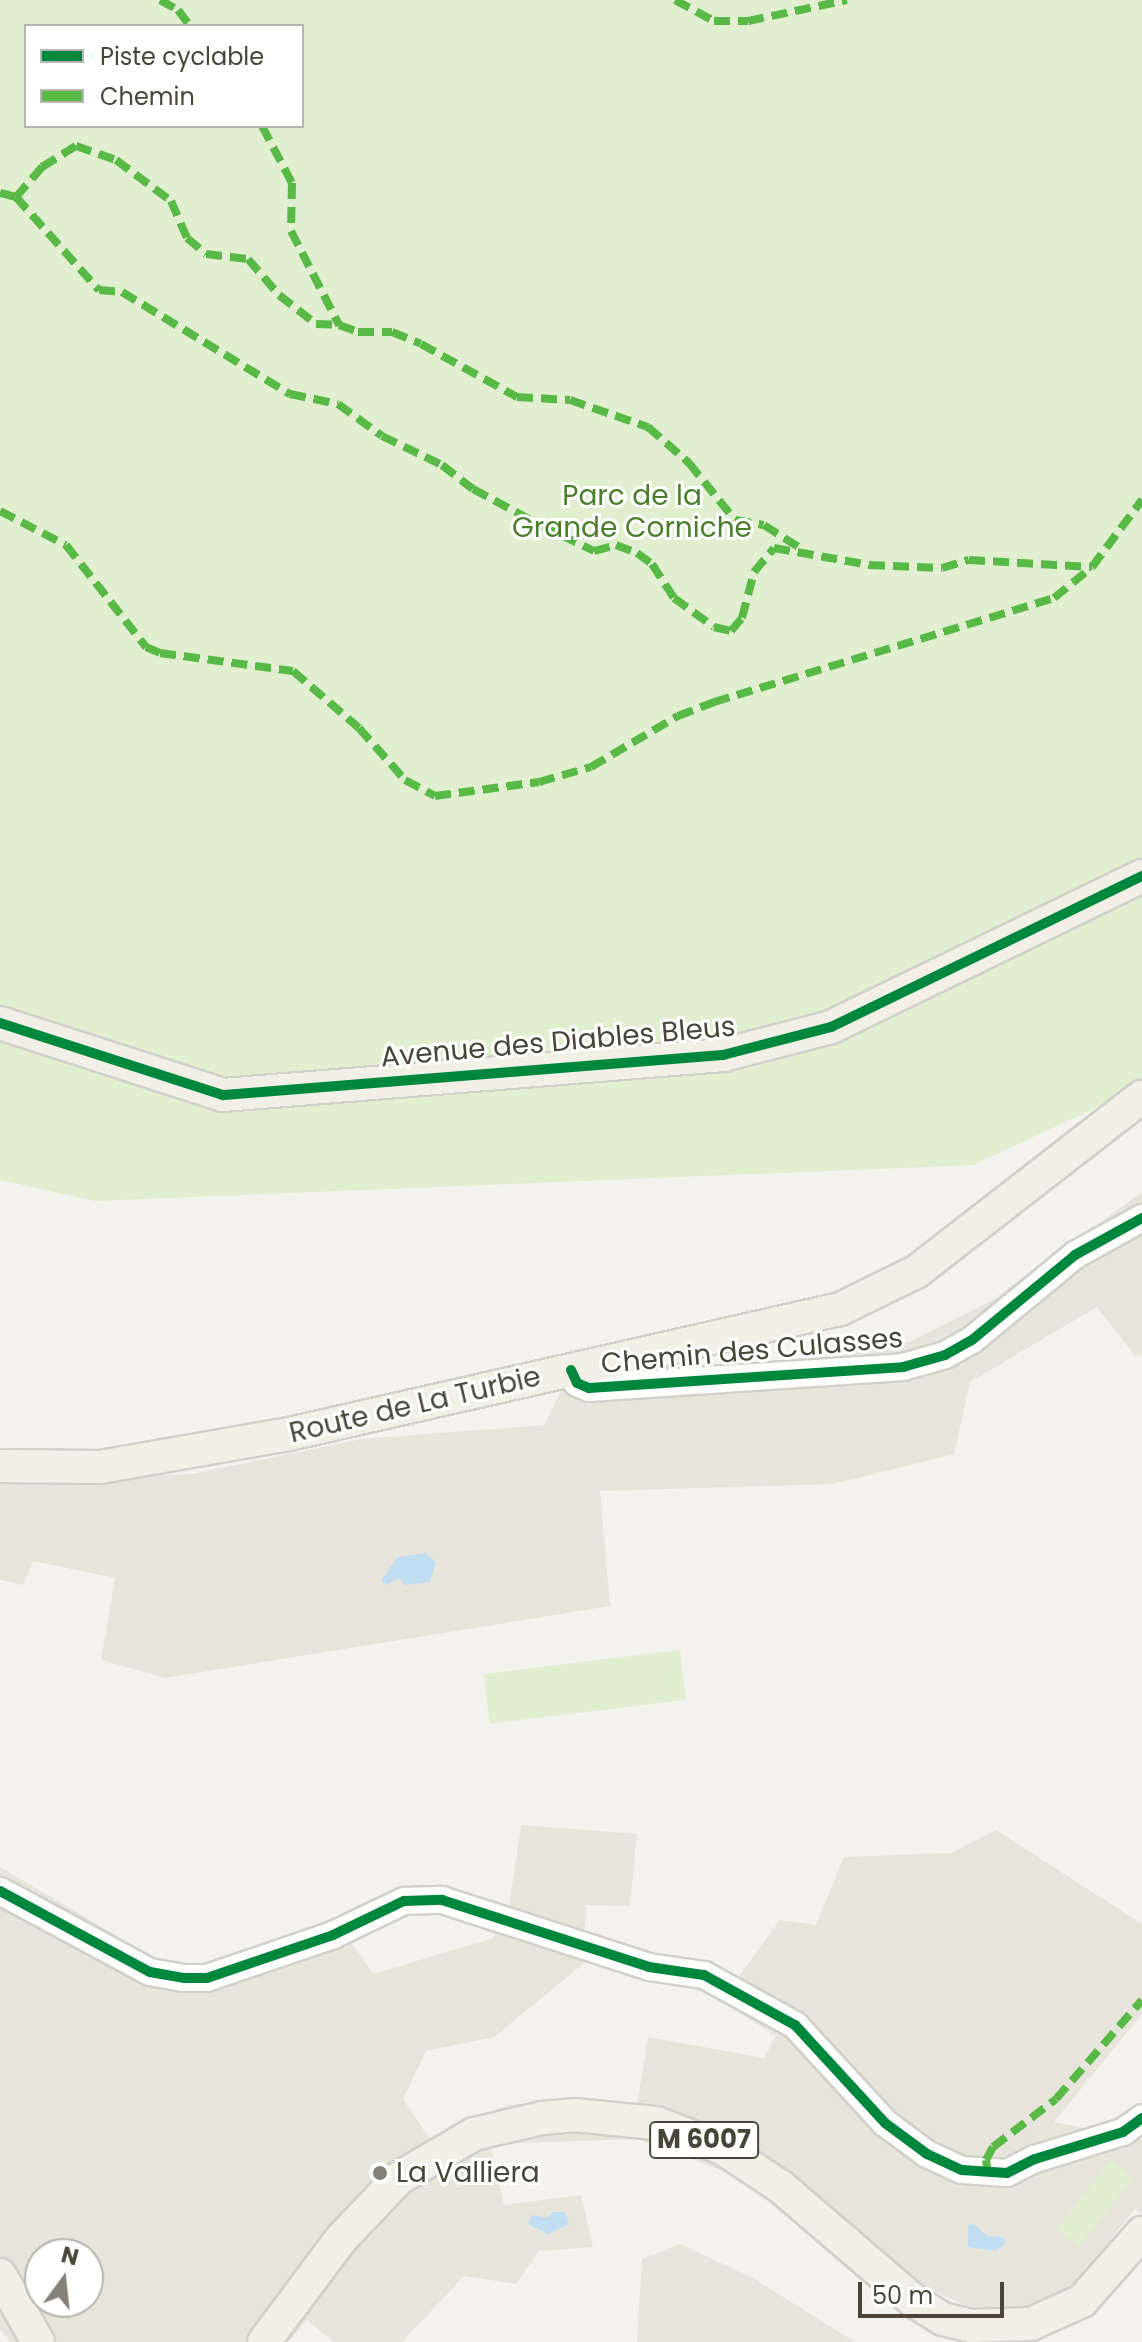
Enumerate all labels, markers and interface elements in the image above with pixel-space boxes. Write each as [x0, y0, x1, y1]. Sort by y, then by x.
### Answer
legend [24, 24, 304, 128]
text: Piste cyclable [100, 40, 264, 73]
text: Chemin [100, 80, 195, 113]
park label: Parc de la Grande Corniche [512, 479, 752, 545]
street label: Avenue des Diables Bleus [379, 1010, 737, 1074]
street label: Chemin des Culasses [600, 1321, 904, 1381]
street label: Route de La Turbie [286, 1360, 544, 1450]
road number: M 6007 [648, 2118, 760, 2162]
place label: La Valliera [396, 2156, 540, 2190]
marker: La Valliera [371, 2164, 389, 2182]
north arrow [24, 2238, 104, 2318]
text: N [58, 2239, 82, 2273]
scale bar [862, 2266, 1008, 2316]
text: 50 m [872, 2279, 933, 2312]

